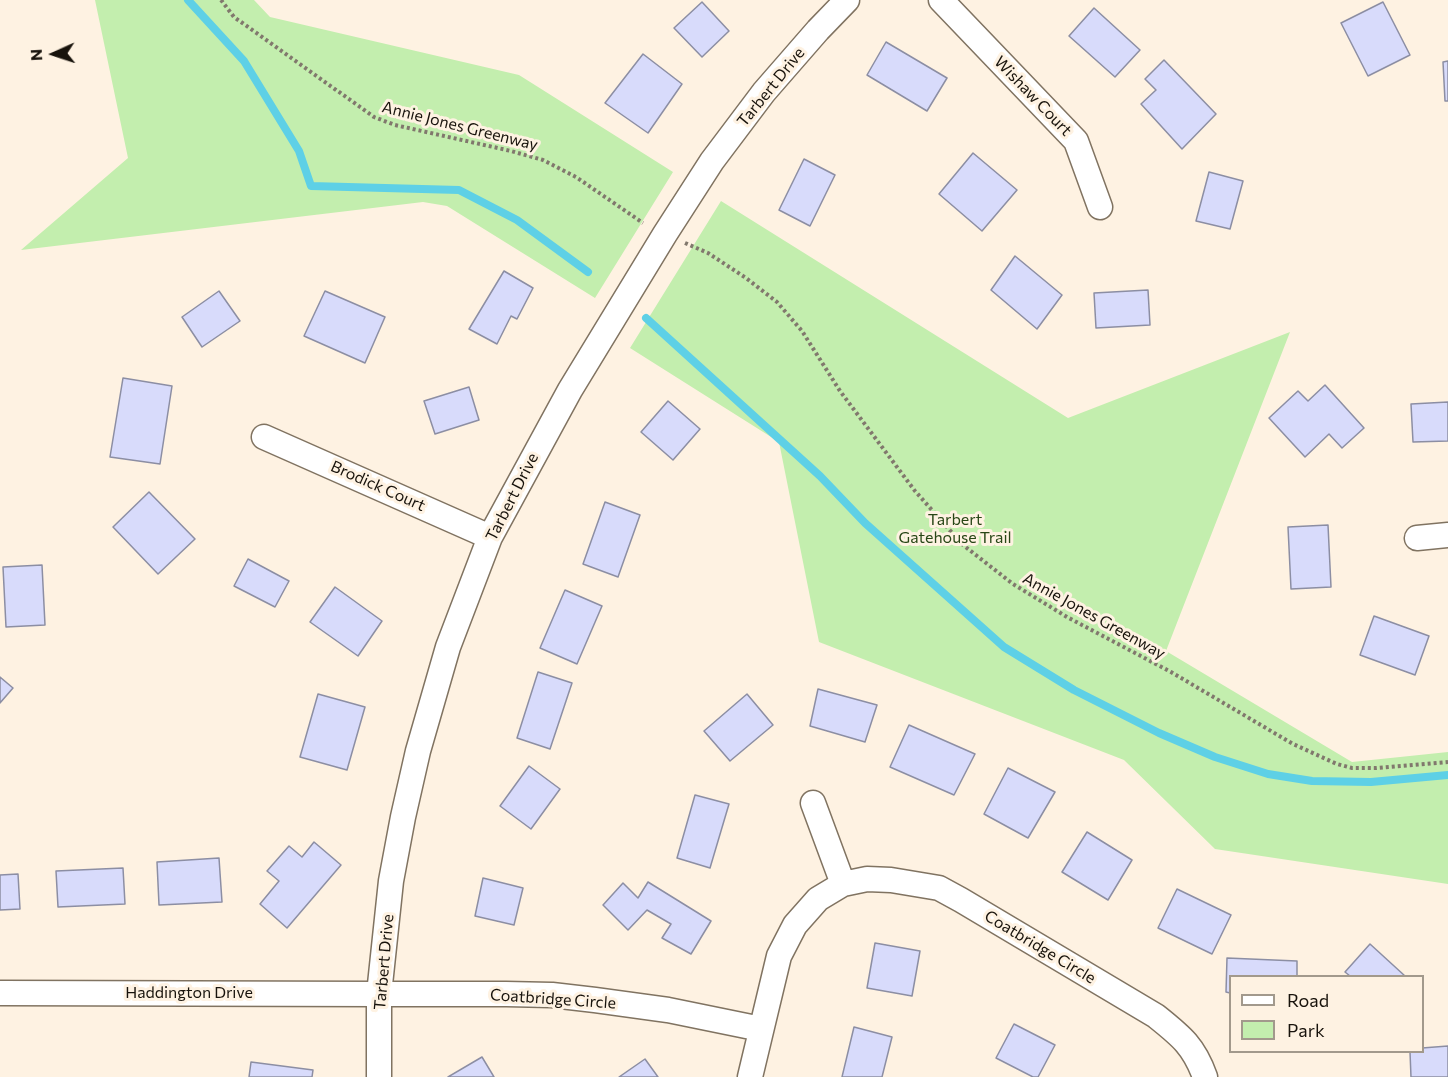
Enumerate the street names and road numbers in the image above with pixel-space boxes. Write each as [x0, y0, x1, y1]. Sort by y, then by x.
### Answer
street label: Tarbert Drive [733, 44, 809, 130]
street label: Wishaw Court [990, 52, 1076, 140]
street label: Annie Jones Greenway [380, 97, 540, 155]
street label: Tarbert Drive [482, 450, 542, 544]
street label: Brodick Court [328, 457, 428, 515]
street label: Annie Jones Greenway [1019, 569, 1169, 663]
street label: Coatbridge Circle [981, 906, 1099, 988]
street label: Tarbert Drive [370, 913, 398, 1011]
street label: Haddington Drive [125, 983, 253, 1003]
street label: Coatbridge Circle [489, 985, 617, 1013]

